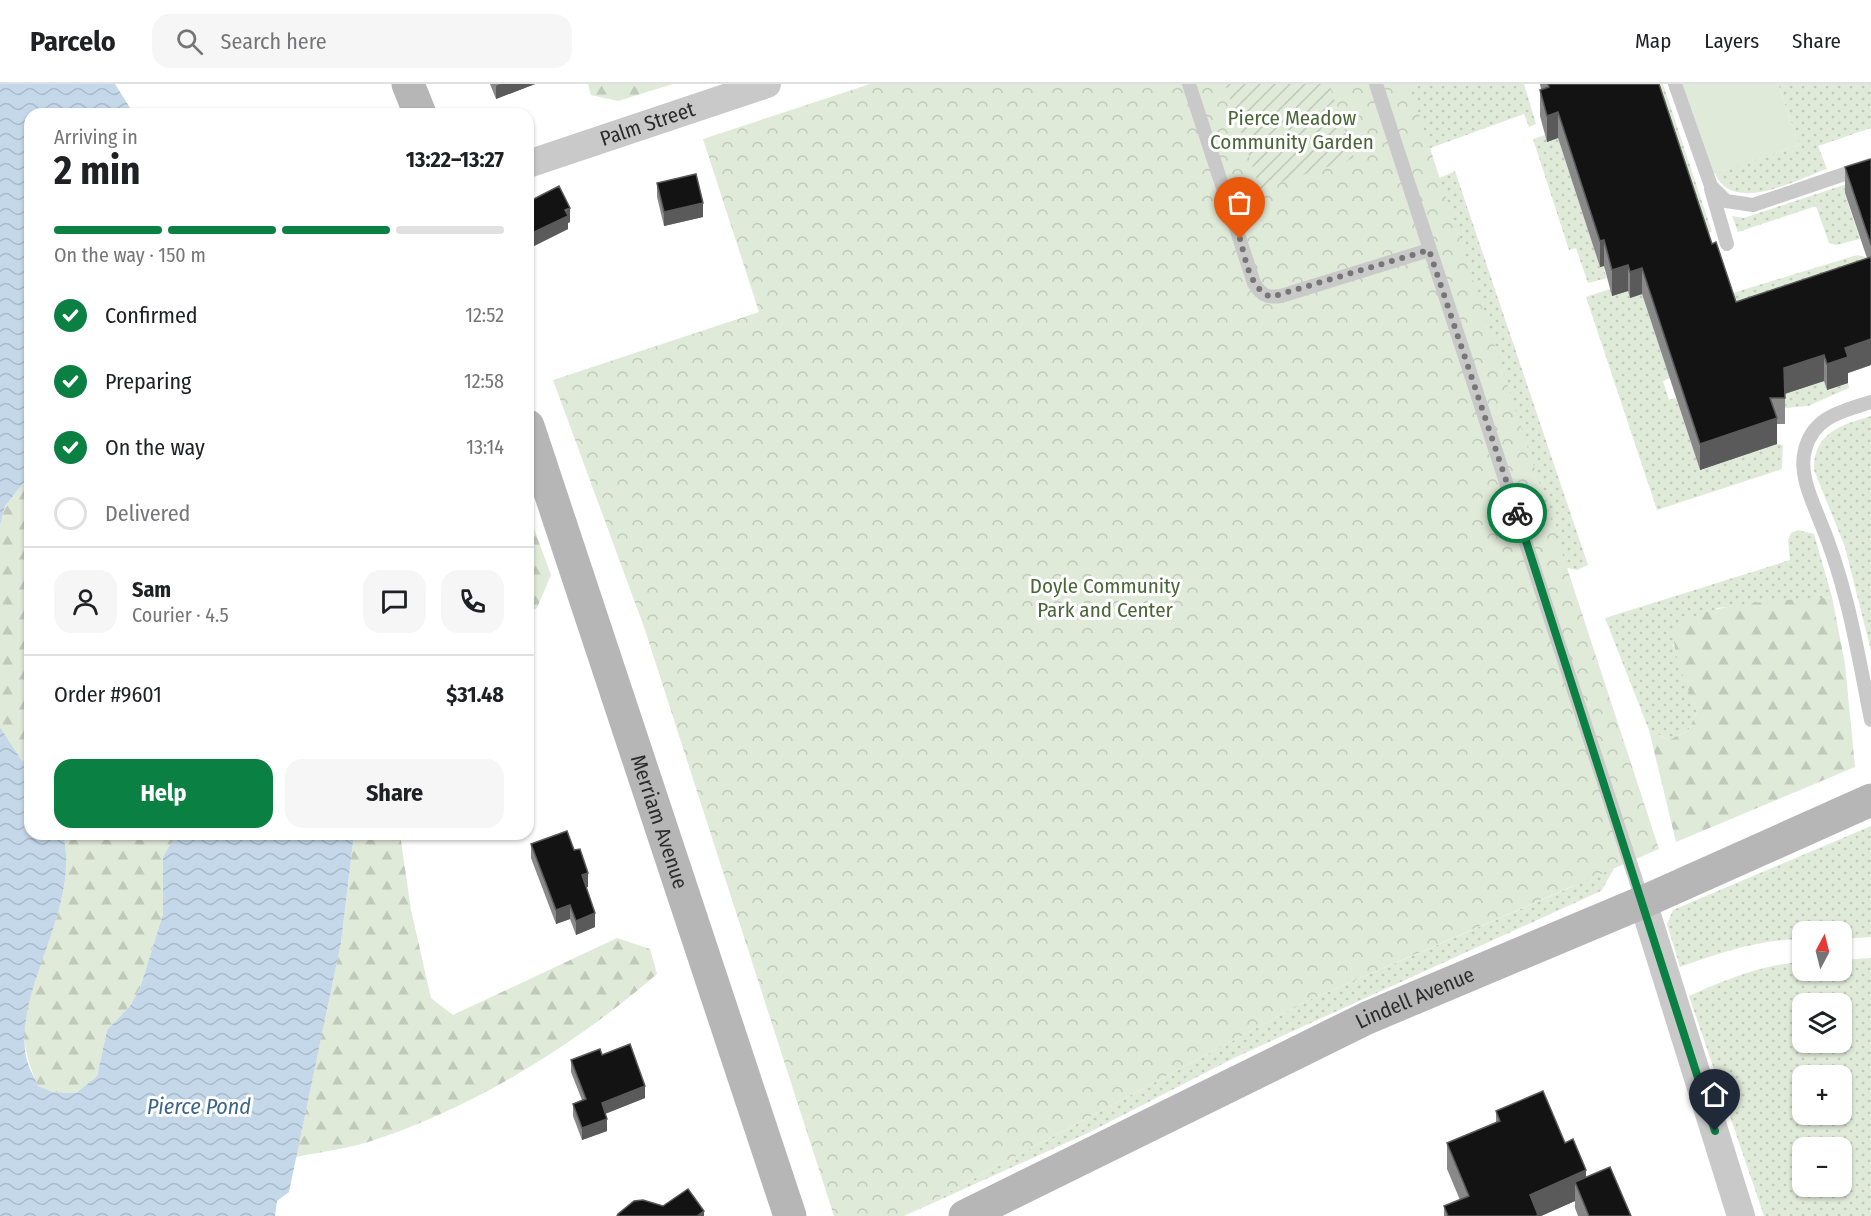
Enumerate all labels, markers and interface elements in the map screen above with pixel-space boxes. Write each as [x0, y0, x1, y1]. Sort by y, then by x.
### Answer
search box [152, 14, 572, 68]
text: Parcelo [30, 25, 116, 58]
icon: search [173, 25, 206, 58]
text: Search here [221, 28, 327, 55]
text: Map [1635, 28, 1671, 54]
text: Layers [1704, 28, 1759, 54]
text: Share [1792, 28, 1841, 54]
street label: Palm Street [597, 96, 698, 152]
park label: Pierce Meadow Community Garden [1210, 105, 1374, 155]
text: Arriving in [54, 125, 138, 149]
text: 13:22–13:27 [406, 146, 504, 173]
text: 2 min [54, 148, 140, 194]
pin [1214, 177, 1265, 239]
icon: bag [1223, 186, 1256, 219]
text: On the way · 150 m [54, 243, 206, 267]
icon: check [54, 299, 87, 332]
text: Confirmed [105, 302, 198, 329]
text: 12:52 [465, 303, 504, 327]
icon: check [54, 365, 87, 398]
text: Preparing [105, 368, 191, 395]
text: 12:58 [464, 369, 504, 393]
icon: check [54, 431, 87, 464]
text: On the way [105, 434, 205, 461]
text: 13:14 [466, 435, 504, 459]
courier [1487, 483, 1547, 543]
icon: bike [1501, 497, 1534, 530]
text: Delivered [105, 500, 190, 527]
button: person [54, 570, 117, 633]
button: chat [363, 570, 426, 633]
button: phone [441, 570, 504, 633]
park label: Doyle Community Park and Center [1030, 573, 1181, 623]
text: Sam [132, 576, 171, 603]
text: Courier · 4.5 [132, 603, 229, 627]
text: Order #9601 [54, 681, 162, 708]
text: $31.48 [446, 681, 504, 708]
street label: Merriam Avenue [625, 751, 694, 892]
button: Help [54, 759, 273, 828]
button: Share [285, 759, 504, 828]
north arrow [1792, 921, 1852, 981]
map controls [1792, 921, 1852, 1197]
street label: Lindell Avenue [1351, 961, 1478, 1035]
button: layers [1792, 993, 1852, 1053]
button: + [1792, 1065, 1852, 1125]
pin [1689, 1069, 1740, 1131]
icon: home [1698, 1078, 1731, 1111]
water label: Pierce Pond [147, 1093, 251, 1120]
button: − [1792, 1137, 1852, 1197]

